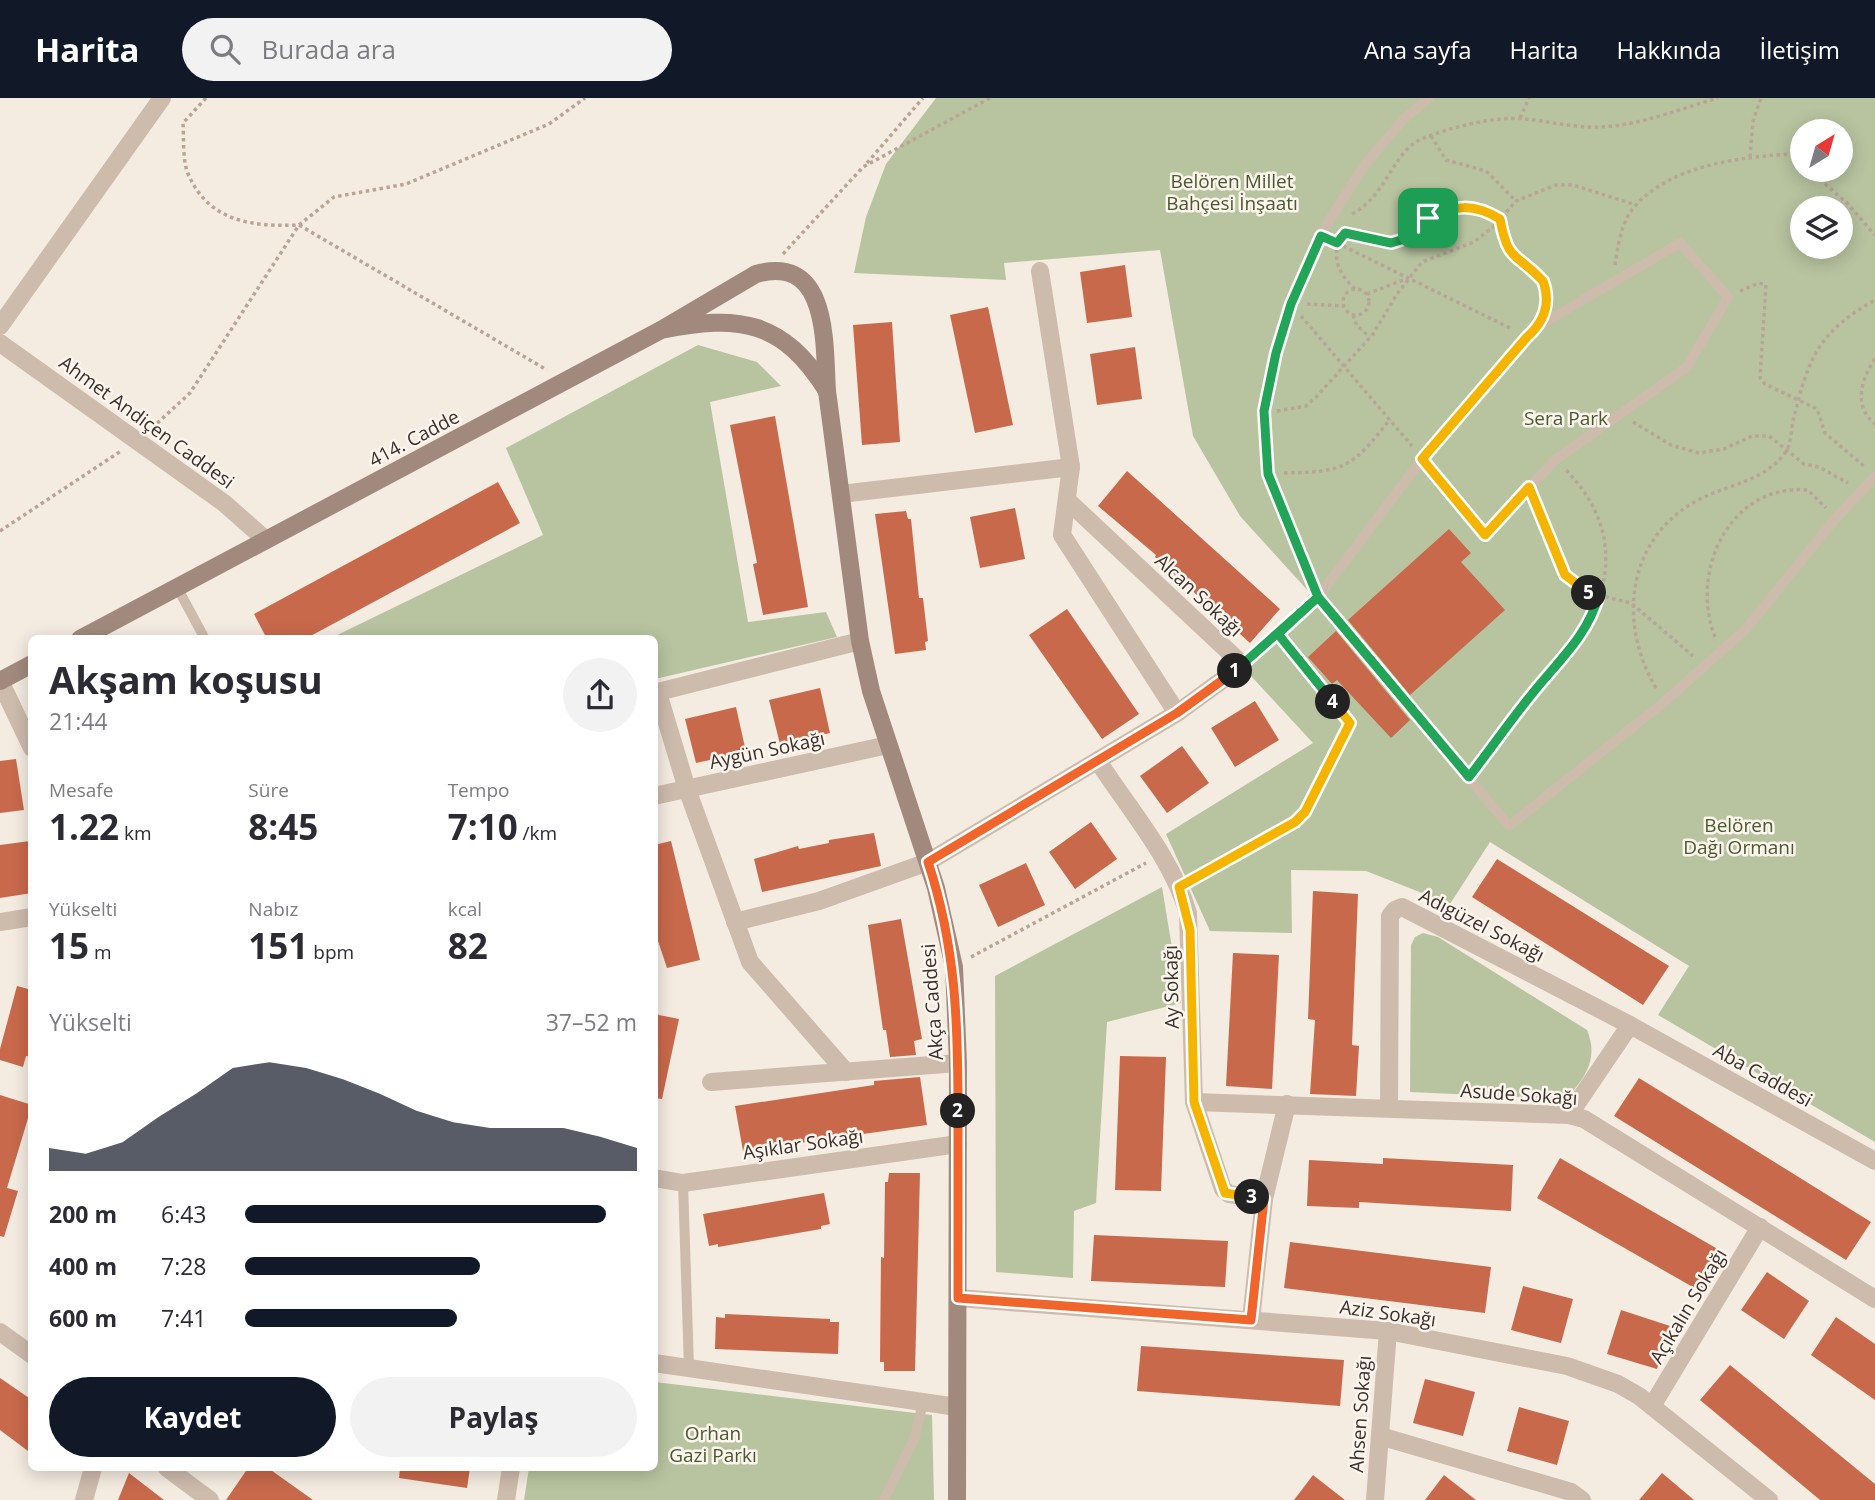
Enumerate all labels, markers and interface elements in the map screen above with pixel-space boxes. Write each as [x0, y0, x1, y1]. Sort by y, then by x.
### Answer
search box [182, 18, 672, 81]
text: Harita [35, 27, 140, 72]
icon: search [206, 30, 244, 68]
text: Burada ara [262, 31, 396, 67]
text: Ana sayfa [1364, 33, 1472, 66]
text: Harita [1510, 33, 1578, 66]
text: Hakkında [1616, 33, 1721, 66]
text: İletişim [1759, 33, 1840, 66]
north arrow [1790, 119, 1853, 182]
map controls [1790, 119, 1853, 259]
park label: Belören Millet Bahçesi İnşaatı [1166, 168, 1298, 216]
pin [1398, 188, 1458, 248]
button: layers [1790, 196, 1853, 259]
icon: arrive [1409, 199, 1447, 237]
street label: Ahmet Andiçen Caddesi [54, 350, 240, 494]
street label: 414. Cadde [364, 403, 464, 473]
park label: Sera Park [1524, 405, 1608, 431]
street label: Alcan Sokağı [1150, 548, 1248, 642]
pin: 5 [1572, 575, 1606, 610]
text: 5 [1583, 579, 1594, 605]
text: Akşam koşusu [49, 653, 323, 705]
pin: 1 [1218, 654, 1252, 688]
text: 1 [1229, 657, 1240, 683]
button: share [563, 658, 637, 732]
pin: 4 [1316, 684, 1350, 720]
text: 4 [1327, 688, 1338, 714]
text: 21:44 [49, 705, 108, 737]
street label: Aygün Sokağı [707, 725, 827, 775]
text: Mesafe [49, 777, 113, 803]
text: Süre [248, 777, 289, 803]
text: Tempo [448, 777, 509, 803]
text: 1.22 [49, 803, 119, 850]
text: 8:45 [248, 803, 318, 850]
text: 7:10 [448, 803, 518, 850]
park label: Belören Dağı Ormanı [1683, 812, 1795, 860]
text: km [119, 820, 152, 846]
text: /km [518, 820, 557, 846]
street label: Adıgüzel Sokağı [1415, 882, 1549, 968]
text: Yükselti [49, 896, 117, 922]
text: Nabız [248, 896, 299, 922]
text: kcal [448, 896, 482, 922]
text: 15 [49, 922, 89, 969]
text: 151 [248, 922, 308, 969]
text: 82 [448, 922, 488, 969]
text: m [89, 939, 112, 965]
text: bpm [308, 939, 354, 965]
street label: Akça Caddesi [915, 943, 949, 1061]
street label: Ay Sokağı [1157, 945, 1185, 1029]
text: Yükselti [49, 1006, 132, 1038]
text: 37–52 m [546, 1006, 637, 1038]
street label: Aba Caddesi [1709, 1037, 1817, 1113]
street label: Asude Sokağı [1460, 1077, 1578, 1111]
pin: 2 [940, 1094, 976, 1128]
text: 2 [952, 1097, 963, 1123]
street label: Aşıklar Sokağı [741, 1123, 865, 1165]
pin: 3 [1234, 1180, 1270, 1214]
text: 3 [1246, 1183, 1257, 1209]
text: 200 m [49, 1198, 117, 1230]
text: 6:43 [161, 1198, 207, 1230]
street label: Açıkalın Sokağı [1643, 1244, 1733, 1368]
text: 400 m [49, 1250, 117, 1282]
text: 7:28 [161, 1250, 207, 1282]
street label: Aziz Sokağı [1338, 1293, 1438, 1333]
text: 600 m [49, 1302, 117, 1334]
text: 7:41 [161, 1302, 207, 1334]
street label: Ahsen Sokağı [1343, 1354, 1377, 1474]
button: Kaydet [49, 1377, 336, 1457]
button: Paylaş [350, 1377, 637, 1457]
park label: Orhan Gazi Parkı [669, 1420, 757, 1468]

